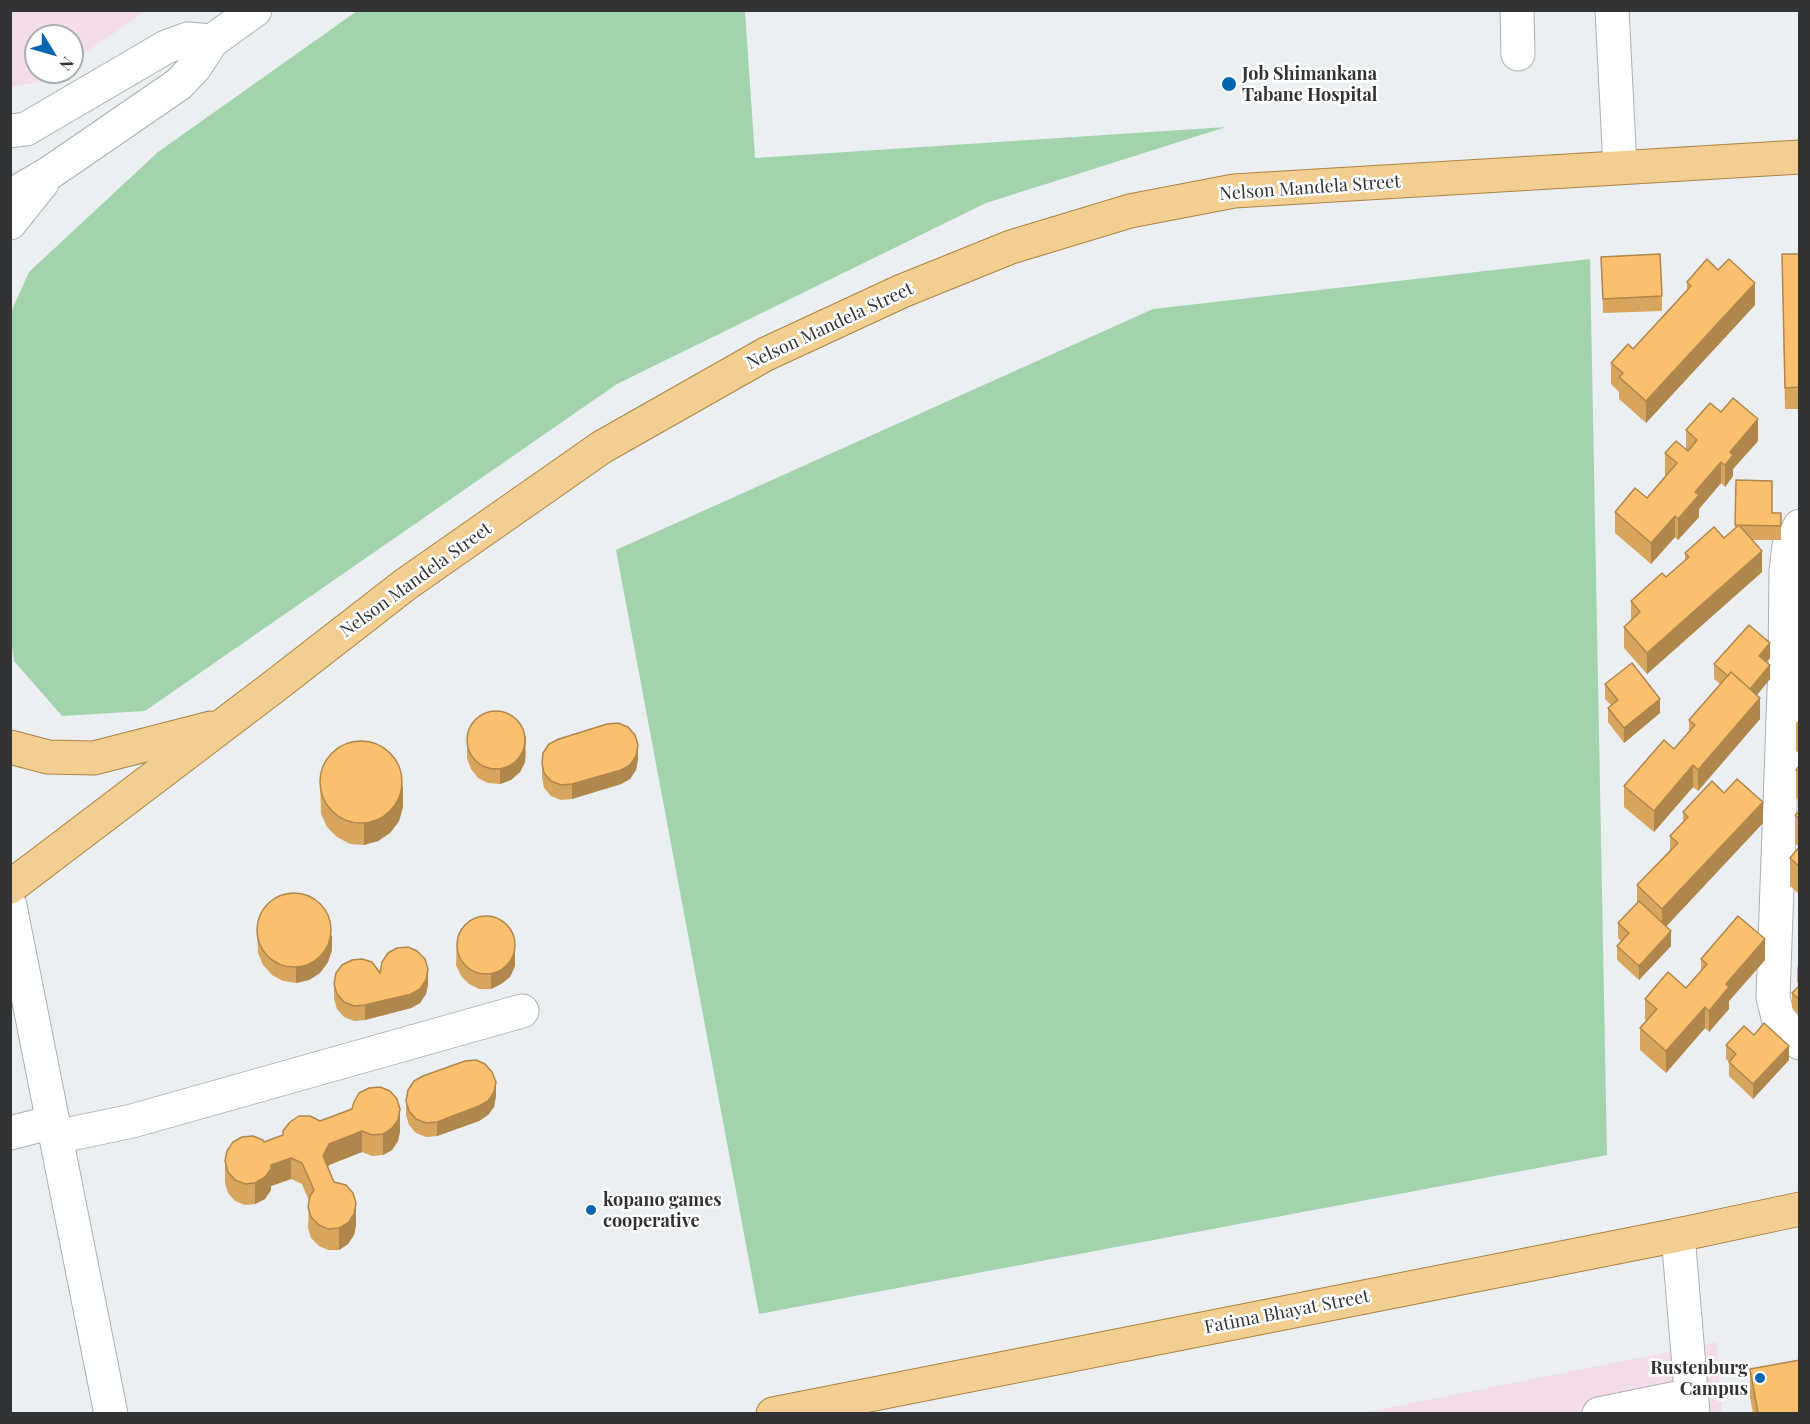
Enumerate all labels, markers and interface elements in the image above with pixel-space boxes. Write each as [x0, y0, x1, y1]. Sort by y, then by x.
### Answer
north arrow [24, 24, 84, 84]
text: N [55, 53, 79, 75]
place label: Job Shimankana Tabane Hospital [1242, 63, 1377, 106]
marker: Job Shimankana Tabane Hospital [1220, 75, 1238, 93]
street label: Nelson Mandela Street [1219, 171, 1401, 205]
street label: Nelson Mandela Street [743, 278, 917, 374]
street label: Nelson Mandela Street [336, 518, 496, 642]
place label: kopano games cooperative [603, 1189, 722, 1232]
marker: kopano games cooperative [584, 1203, 598, 1217]
street label: Fatima Bhayat Street [1203, 1285, 1371, 1339]
place label: Rustenburg Campus [1650, 1357, 1748, 1400]
marker: Rustenburg Campus [1753, 1371, 1767, 1385]

